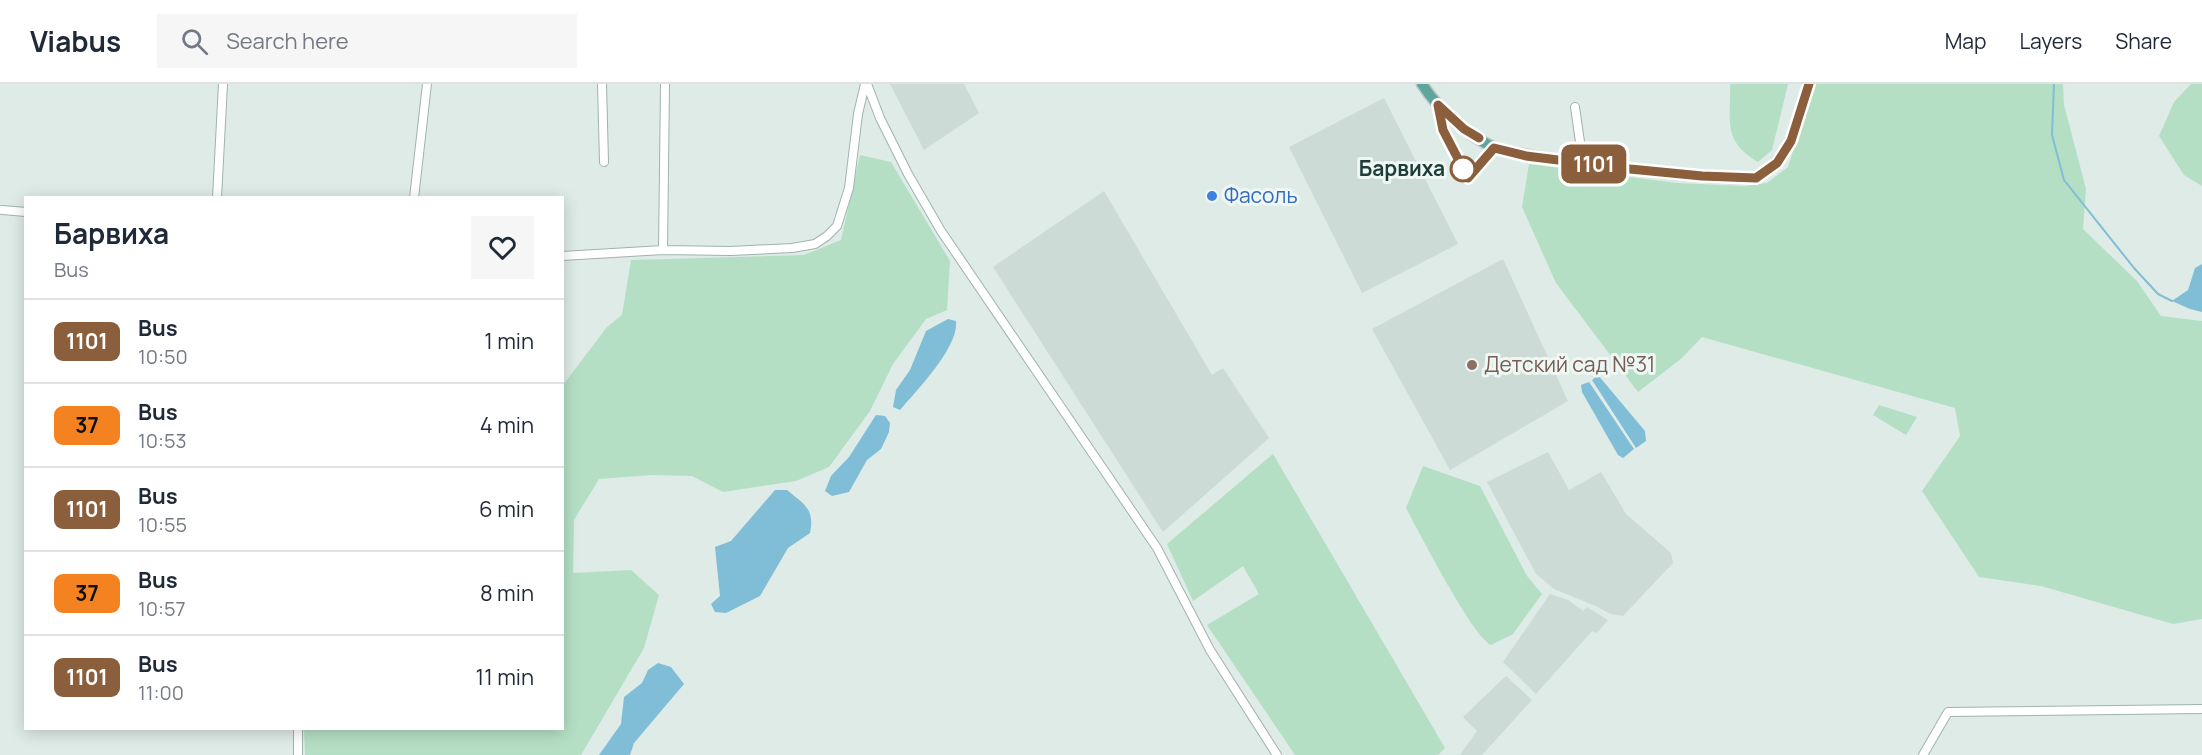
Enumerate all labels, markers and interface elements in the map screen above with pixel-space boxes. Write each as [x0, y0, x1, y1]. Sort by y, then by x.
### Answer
search box [157, 14, 577, 68]
text: Viabus [30, 22, 121, 60]
icon: search [178, 25, 211, 58]
text: Search here [226, 26, 349, 56]
text: Map [1945, 27, 1986, 55]
text: Layers [2019, 27, 2082, 55]
text: Share [2115, 27, 2172, 55]
line badge: 1101 [1552, 144, 1636, 184]
text: 1101 [1573, 150, 1615, 178]
place label: Барвиха [1359, 154, 1445, 182]
marker: Барвиха [1450, 156, 1476, 182]
place label: Фасоль [1224, 181, 1298, 209]
marker: Фасоль [1205, 189, 1219, 203]
text: Барвиха [54, 214, 169, 252]
button: heart [471, 216, 534, 279]
text: Bus [54, 256, 89, 283]
text: Bus [138, 313, 178, 343]
text: 1 min [484, 326, 534, 356]
text: 1101 [66, 327, 108, 355]
text: 10:50 [138, 343, 188, 370]
place label: Детский сад №31 [1484, 350, 1655, 378]
marker: Детский сад №31 [1465, 358, 1479, 372]
text: Bus [138, 397, 178, 427]
text: 4 min [480, 410, 534, 440]
text: 37 [75, 411, 99, 439]
text: 10:53 [138, 427, 187, 454]
text: Bus [138, 481, 178, 511]
text: 6 min [479, 494, 534, 524]
text: 1101 [66, 495, 108, 523]
text: 10:55 [138, 511, 187, 538]
text: Bus [138, 565, 178, 595]
text: 8 min [480, 578, 534, 608]
text: 37 [75, 579, 99, 607]
text: 10:57 [138, 595, 186, 622]
text: Bus [138, 649, 178, 679]
text: 11 min [476, 662, 534, 692]
text: 1101 [66, 663, 108, 691]
text: 11:00 [138, 679, 184, 706]

